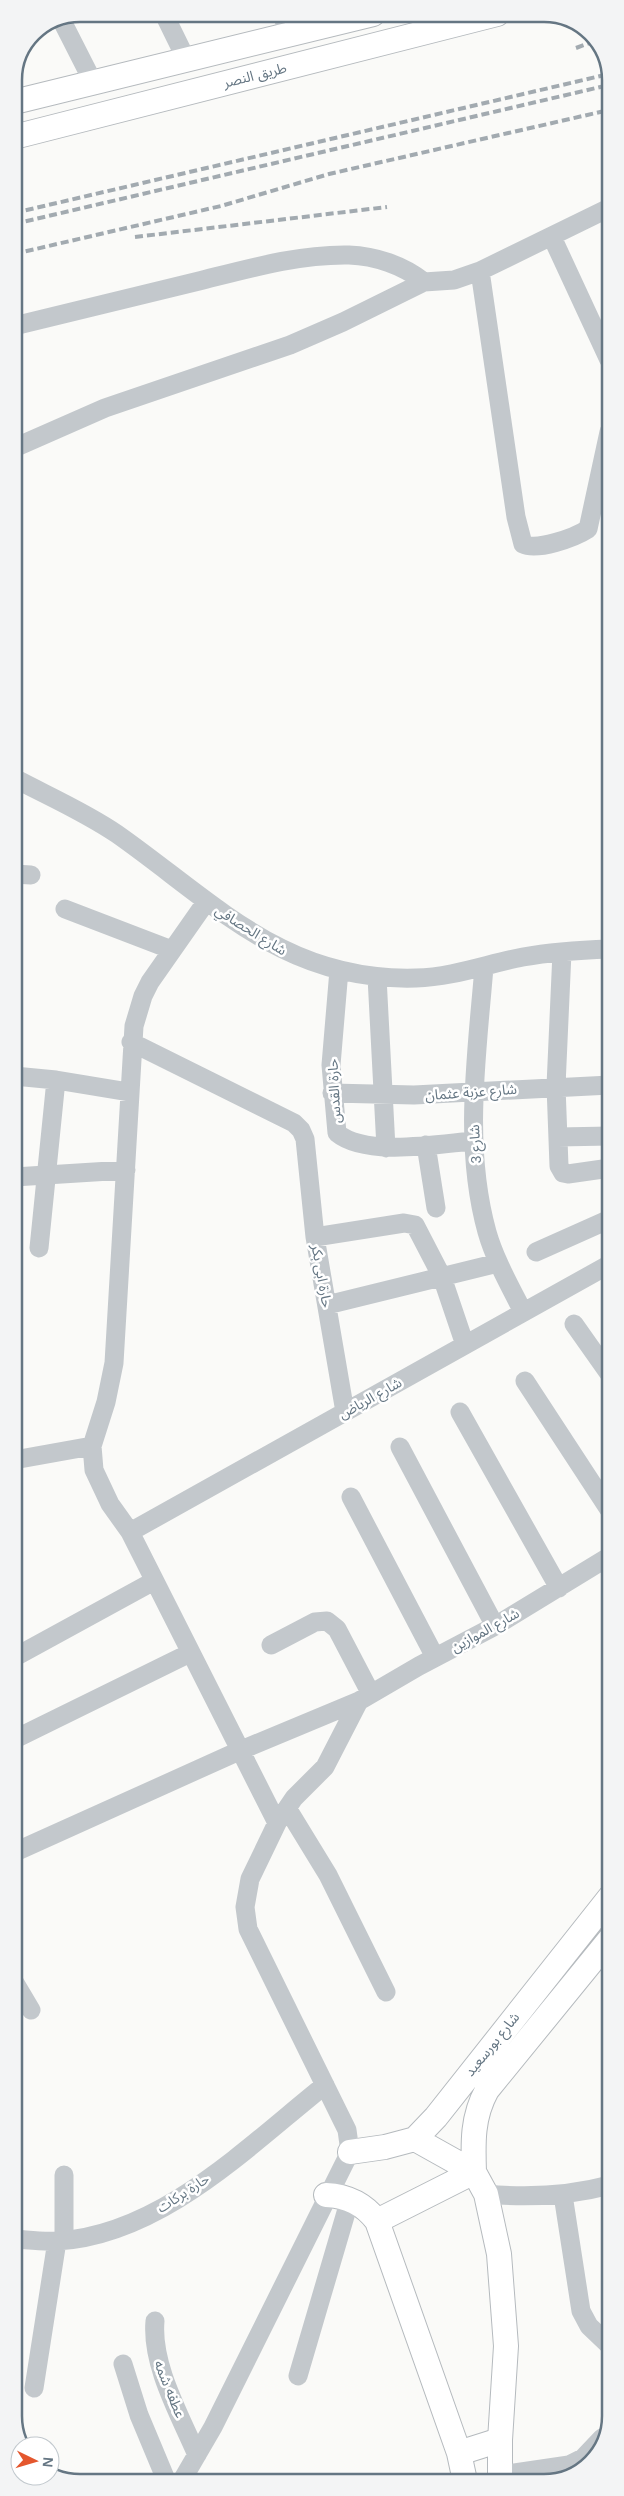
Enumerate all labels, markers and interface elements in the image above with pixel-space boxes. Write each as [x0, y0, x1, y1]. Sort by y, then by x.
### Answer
street label: طريق النصر [221, 59, 289, 93]
street label: شارع الحصافي [211, 902, 290, 961]
street label: حارة القدس [324, 1058, 345, 1124]
street label: شارع عزبة عثمان [425, 1081, 518, 1106]
street label: شارع 3 [466, 1124, 487, 1164]
street label: حارة ابى بكر [307, 1242, 335, 1309]
street label: شارع الرياض [336, 1374, 406, 1425]
street label: شارع الموازين [448, 1605, 523, 1658]
street label: شارع بورسعيد [461, 2009, 525, 2081]
street label: حارة بركات [154, 2170, 213, 2217]
street label: عطفه شمه [151, 2358, 189, 2420]
north arrow [10, 2436, 60, 2486]
text: N [40, 2456, 56, 2468]

